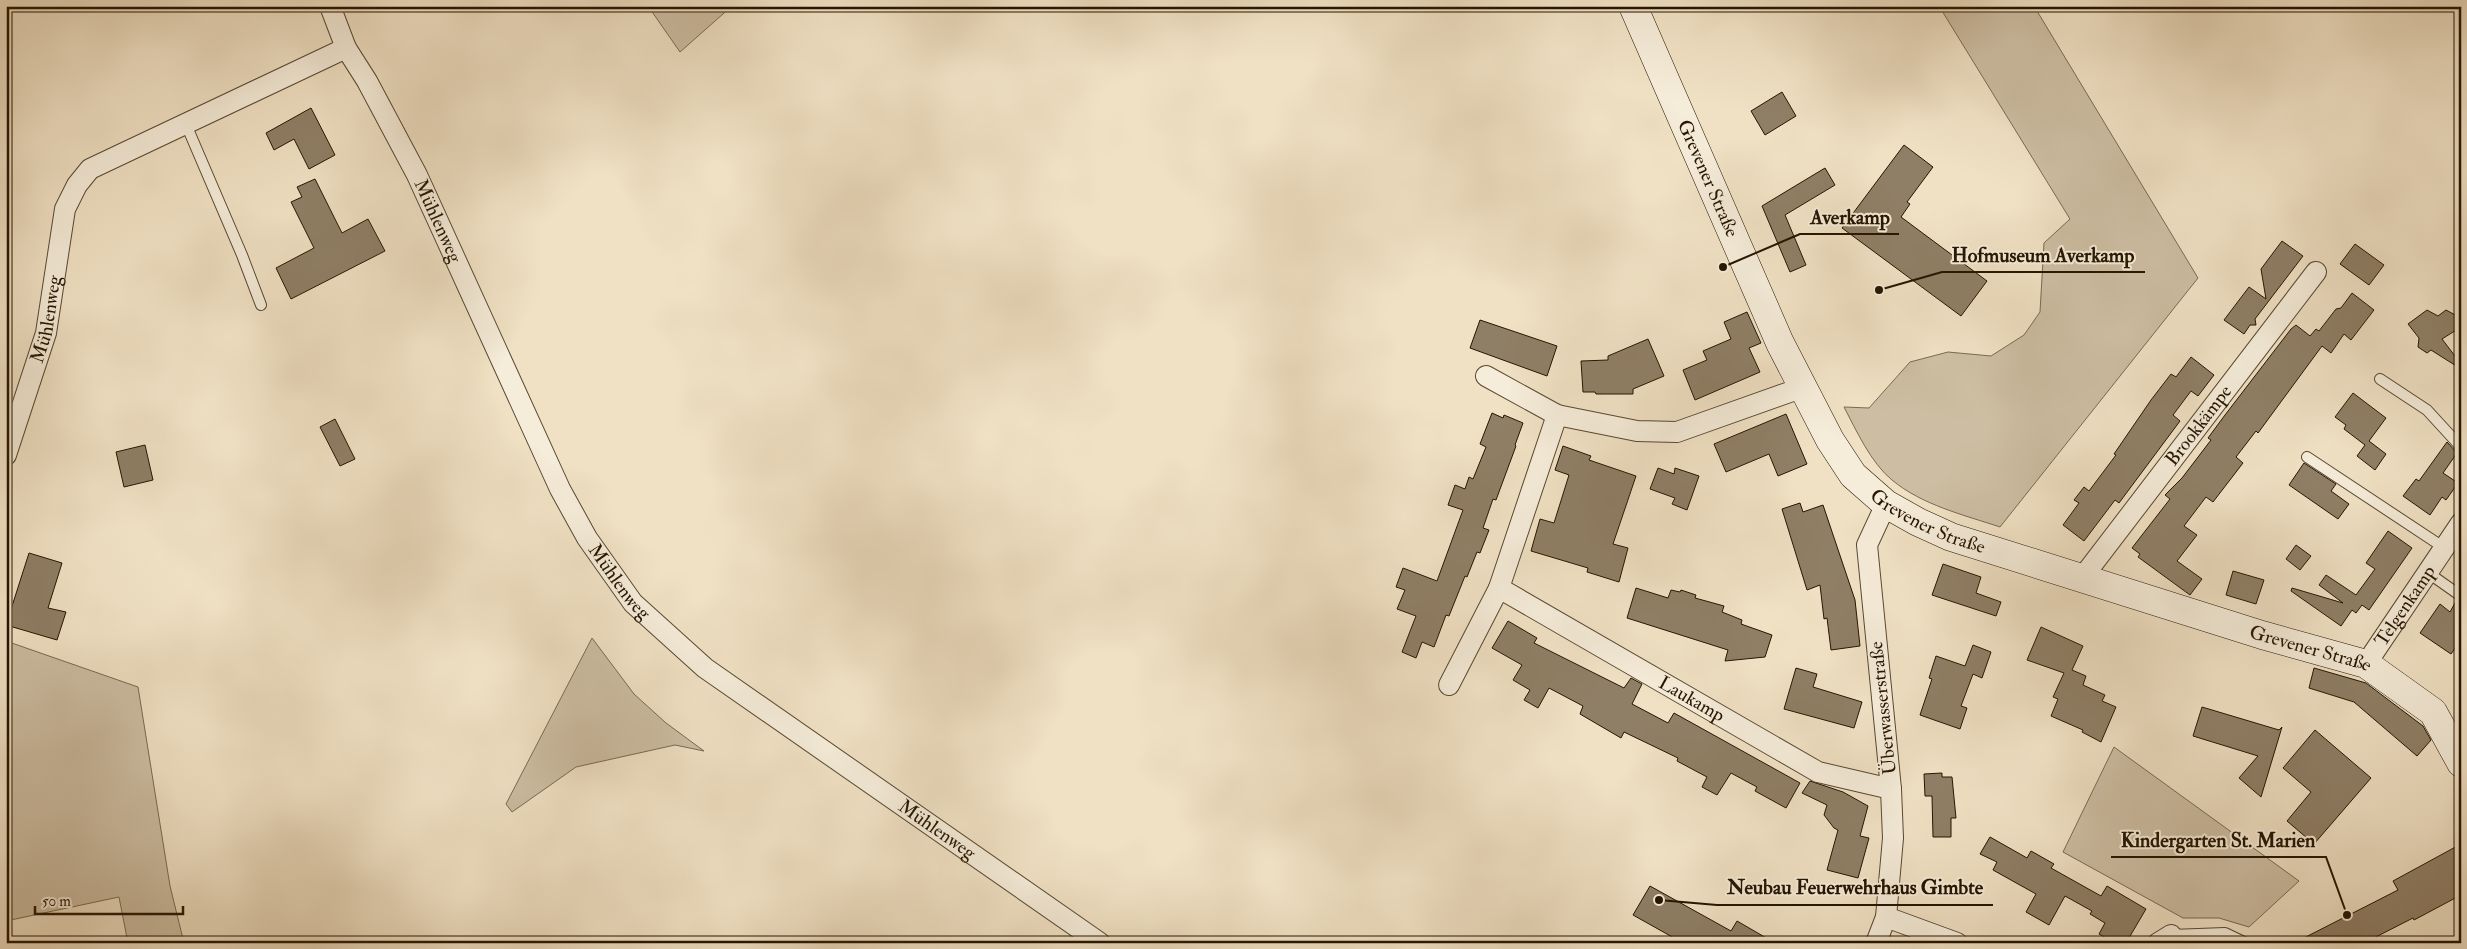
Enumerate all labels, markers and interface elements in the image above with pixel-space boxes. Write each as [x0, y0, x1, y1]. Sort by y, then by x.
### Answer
street label: Grevener Straße [1672, 116, 1744, 241]
street label: Mühlenweg [409, 175, 468, 267]
callout: Averkamp [1800, 199, 1899, 234]
text: Averkamp [1809, 205, 1890, 231]
callout: Hofmuseum Averkamp [1942, 237, 2145, 272]
text: Hofmuseum Averkamp [1952, 243, 2134, 269]
street label: Mühlenweg [25, 273, 67, 366]
street label: Brookkämpe [2160, 380, 2237, 471]
street label: Grevener Straße [1865, 483, 1988, 559]
street label: Mühlenweg [583, 539, 656, 625]
street label: Telgenkamp [2369, 561, 2442, 651]
street label: Grevener Straße [2247, 620, 2377, 677]
street label: Überwasserstraße [1864, 640, 1902, 776]
street label: Laukamp [1654, 671, 1729, 728]
street label: Mühlenweg [894, 794, 981, 865]
callout: Kindergarten St. Marien [2111, 822, 2326, 857]
text: Kindergarten St. Marien [2121, 828, 2316, 854]
callout: Neubau Feuerwehrhaus Gimbte [1717, 870, 1993, 905]
text: Neubau Feuerwehrhaus Gimbte [1726, 875, 1984, 900]
scale bar [35, 884, 182, 916]
text: 50 m [42, 892, 71, 911]

